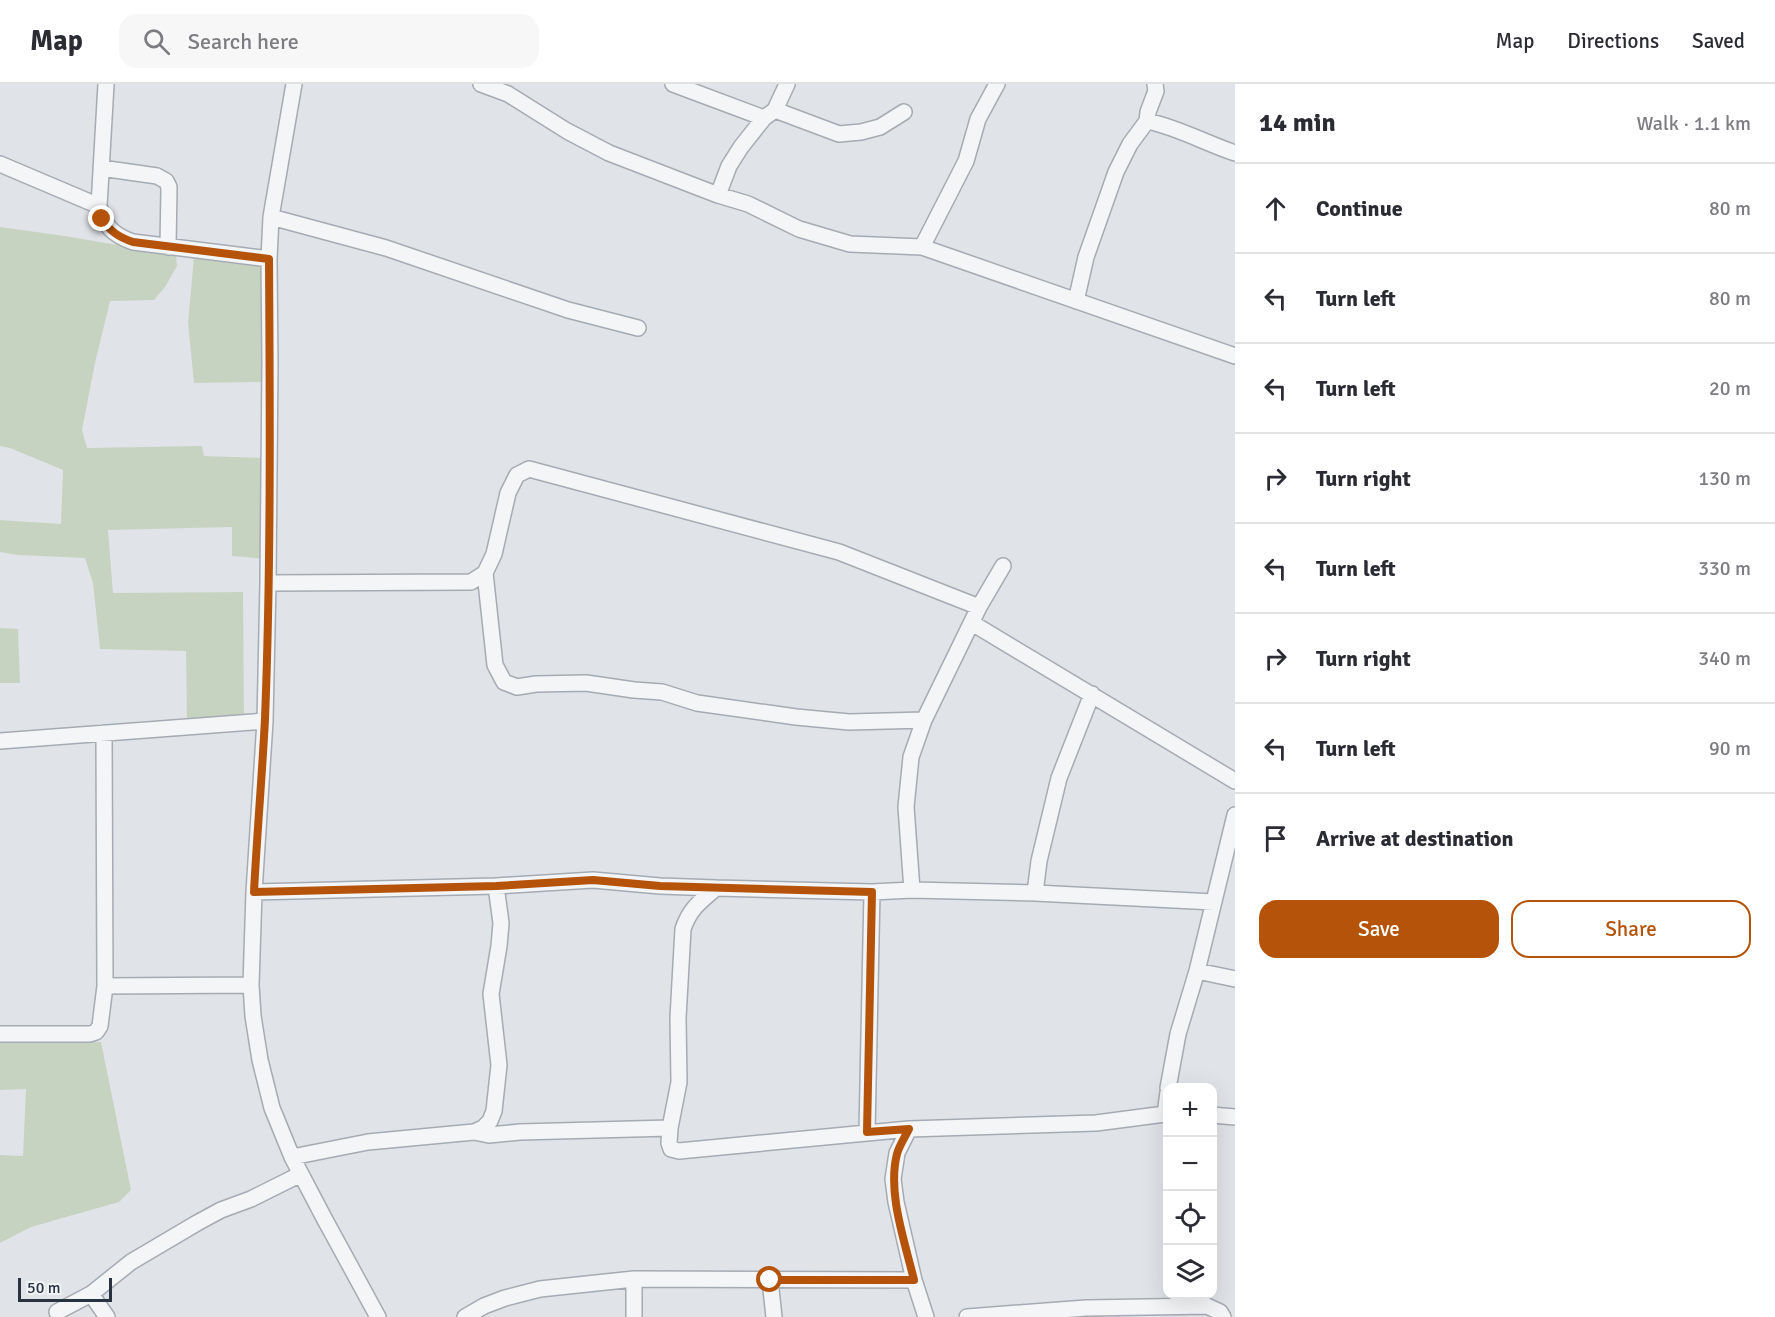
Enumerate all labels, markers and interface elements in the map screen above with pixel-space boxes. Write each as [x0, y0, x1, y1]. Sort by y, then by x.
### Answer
search box [119, 14, 539, 68]
text: Map [30, 24, 83, 58]
icon: search [140, 25, 173, 58]
text: Search here [188, 28, 299, 55]
text: Map [1496, 28, 1534, 54]
text: Directions [1567, 28, 1659, 54]
text: Saved [1692, 28, 1745, 54]
text: 14 min [1259, 107, 1336, 139]
text: Walk · 1.1 km [1637, 111, 1751, 136]
icon: ahead [1259, 192, 1292, 225]
text: Continue [1316, 195, 1403, 222]
text: 80 m [1709, 196, 1751, 221]
route end [88, 205, 114, 231]
icon: left [1259, 282, 1292, 315]
text: Turn left [1316, 285, 1396, 312]
text: 80 m [1709, 286, 1751, 311]
icon: left [1259, 372, 1292, 405]
text: Turn left [1316, 375, 1396, 402]
text: 20 m [1709, 376, 1751, 401]
icon: right [1259, 462, 1292, 495]
text: Turn right [1316, 465, 1411, 492]
text: 130 m [1698, 466, 1751, 491]
icon: left [1259, 552, 1292, 585]
text: Turn left [1316, 555, 1396, 582]
text: 330 m [1698, 556, 1751, 581]
icon: right [1259, 642, 1292, 675]
text: Turn right [1316, 645, 1411, 672]
text: 340 m [1698, 646, 1751, 671]
icon: left [1259, 732, 1292, 765]
text: Turn left [1316, 735, 1396, 762]
text: 90 m [1709, 736, 1751, 761]
icon: arrive [1259, 822, 1292, 855]
text: Arrive at destination [1316, 825, 1513, 852]
button: Save [1259, 900, 1499, 958]
button: Share [1511, 900, 1751, 958]
map controls [1163, 1083, 1217, 1299]
button: + [1163, 1083, 1217, 1137]
button: − [1163, 1137, 1217, 1191]
button: locate [1163, 1191, 1217, 1245]
button: layers [1163, 1245, 1217, 1299]
route start [756, 1266, 782, 1292]
scale bar [18, 1275, 112, 1302]
text: 50 m [27, 1278, 61, 1298]

